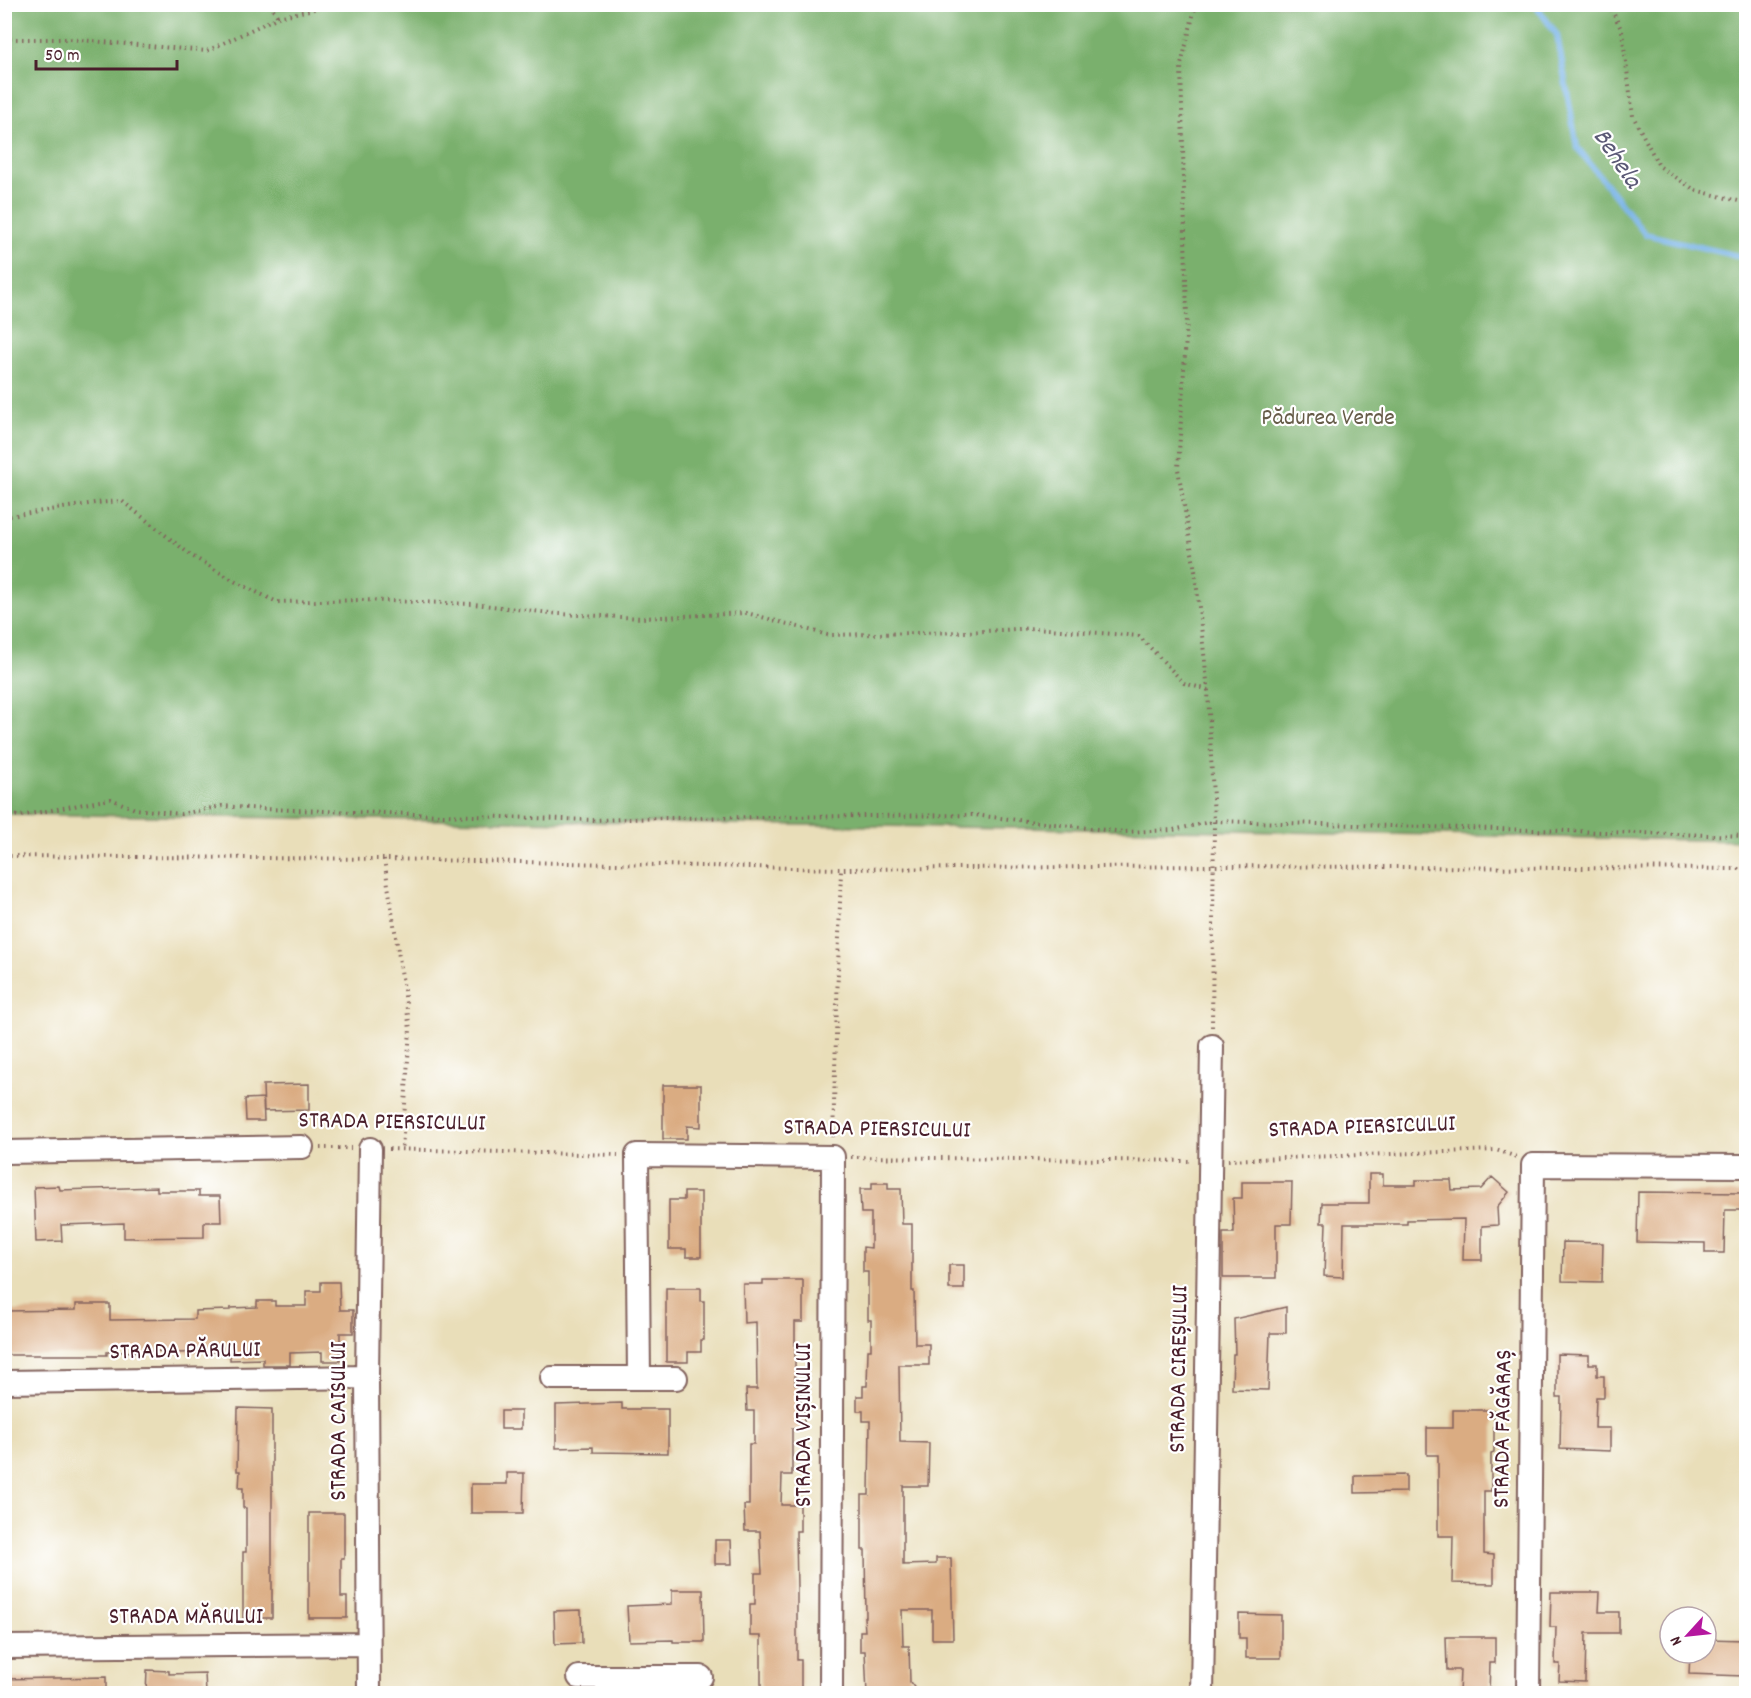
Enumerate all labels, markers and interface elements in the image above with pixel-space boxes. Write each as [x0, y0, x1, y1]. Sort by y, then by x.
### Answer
scale bar [36, 33, 177, 71]
text: 50 m [45, 44, 80, 69]
water label: Behela [1582, 122, 1651, 198]
park label: Pădurea Verde [1261, 402, 1395, 436]
street label: STRADA PIERSICULUI [298, 1104, 486, 1142]
street label: STRADA PIERSICULUI [1268, 1108, 1457, 1148]
street label: STRADA PIERSICULUI [783, 1111, 971, 1149]
street label: STRADA CIREȘULUI [1162, 1284, 1198, 1453]
street label: STRADA PĂRULUI [109, 1334, 262, 1370]
street label: STRADA CAISULUI [323, 1341, 357, 1501]
street label: STRADA VIȘINULUI [788, 1342, 822, 1507]
street label: STRADA FĂGĂRAȘ [1486, 1349, 1522, 1508]
street label: STRADA MĂRULUI [109, 1601, 264, 1635]
north arrow [1658, 1605, 1718, 1665]
text: N [1665, 1632, 1689, 1649]

